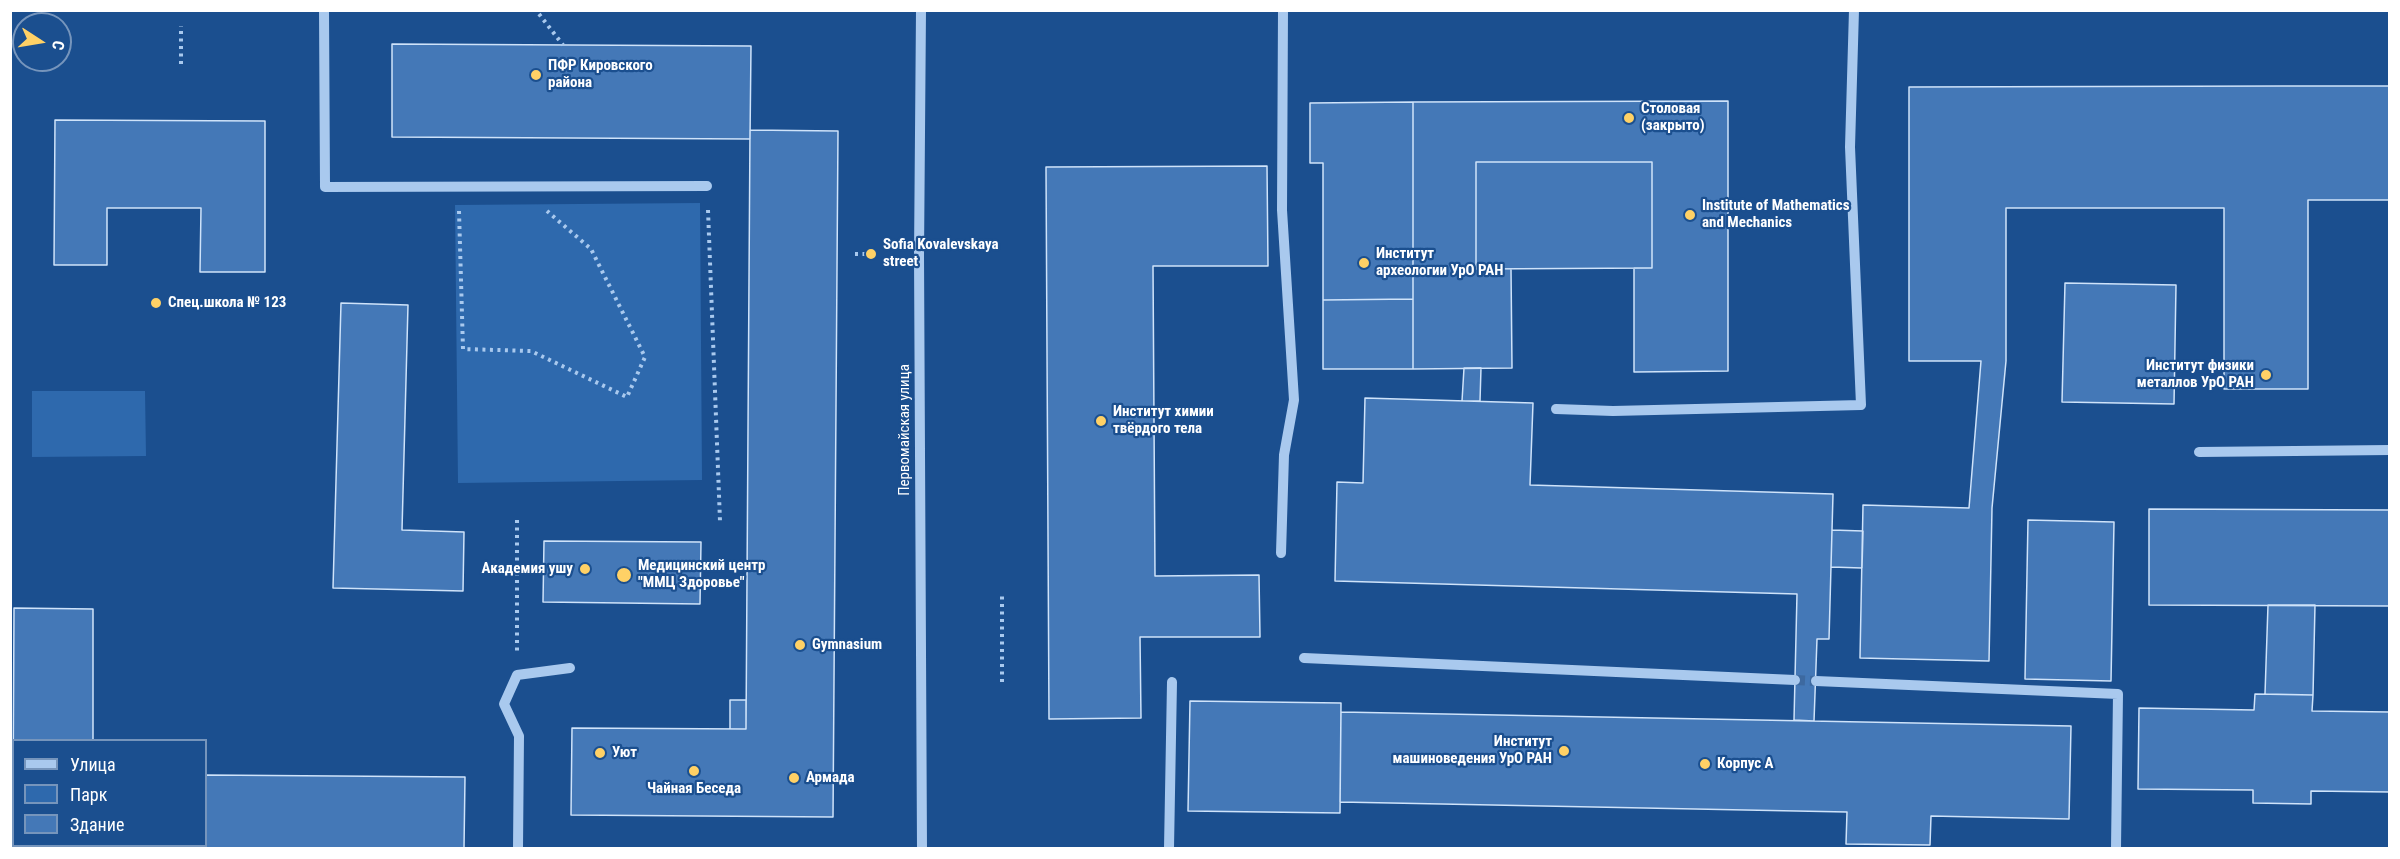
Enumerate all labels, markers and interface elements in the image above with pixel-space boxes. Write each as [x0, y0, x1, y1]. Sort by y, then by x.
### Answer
north arrow [12, 12, 72, 72]
text: С [48, 39, 68, 52]
place label: ПФР Кировского района [548, 57, 653, 92]
marker: ПФР Кировского района [529, 68, 543, 82]
place label: Столовая (закрыто) [1641, 100, 1705, 135]
marker: Столовая (закрыто) [1622, 111, 1636, 125]
place label: Institute of Mathematics and Mechanics [1702, 197, 1850, 232]
marker: Institute of Mathematics and Mechanics [1683, 208, 1697, 222]
place label: Sofia Kovalevskaya street [883, 236, 999, 271]
place label: Институт археологии УрО РАН [1376, 245, 1504, 280]
marker: Sofia Kovalevskaya street [864, 247, 878, 261]
marker: Институт археологии УрО РАН [1357, 256, 1371, 270]
place label: Спец.школа № 123 [168, 294, 286, 312]
marker: Спец.школа № 123 [149, 296, 163, 310]
place label: Институт физики металлов УрО РАН [2137, 357, 2254, 392]
street label: Первомайская улица [896, 364, 914, 496]
marker: Институт физики металлов УрО РАН [2259, 368, 2273, 382]
place label: Институт химии твёрдого тела [1113, 403, 1214, 438]
marker: Институт химии твёрдого тела [1094, 414, 1108, 428]
place label: Медицинский центр "ММЦ Здоровье" [638, 557, 765, 592]
place label: Академия ушу [482, 560, 573, 578]
marker: Академия ушу [578, 562, 592, 576]
marker: Медицинский центр "ММЦ Здоровье" [615, 566, 633, 584]
place label: Gymnasium [812, 636, 882, 654]
marker: Gymnasium [793, 638, 807, 652]
place label: Институт машиноведения УрО РАН [1393, 733, 1552, 768]
legend [12, 739, 207, 847]
place label: Уют [612, 744, 637, 762]
marker: Институт машиноведения УрО РАН [1557, 744, 1571, 758]
marker: Уют [593, 746, 607, 760]
text: Улица [70, 754, 116, 775]
place label: Корпус А [1717, 755, 1774, 773]
marker: Корпус А [1698, 757, 1712, 771]
marker: Чайная Беседа [687, 764, 701, 778]
place label: Армада [806, 769, 855, 787]
marker: Армада [787, 771, 801, 785]
place label: Чайная Беседа [647, 780, 741, 798]
text: Парк [70, 784, 107, 805]
text: Здание [70, 814, 124, 835]

